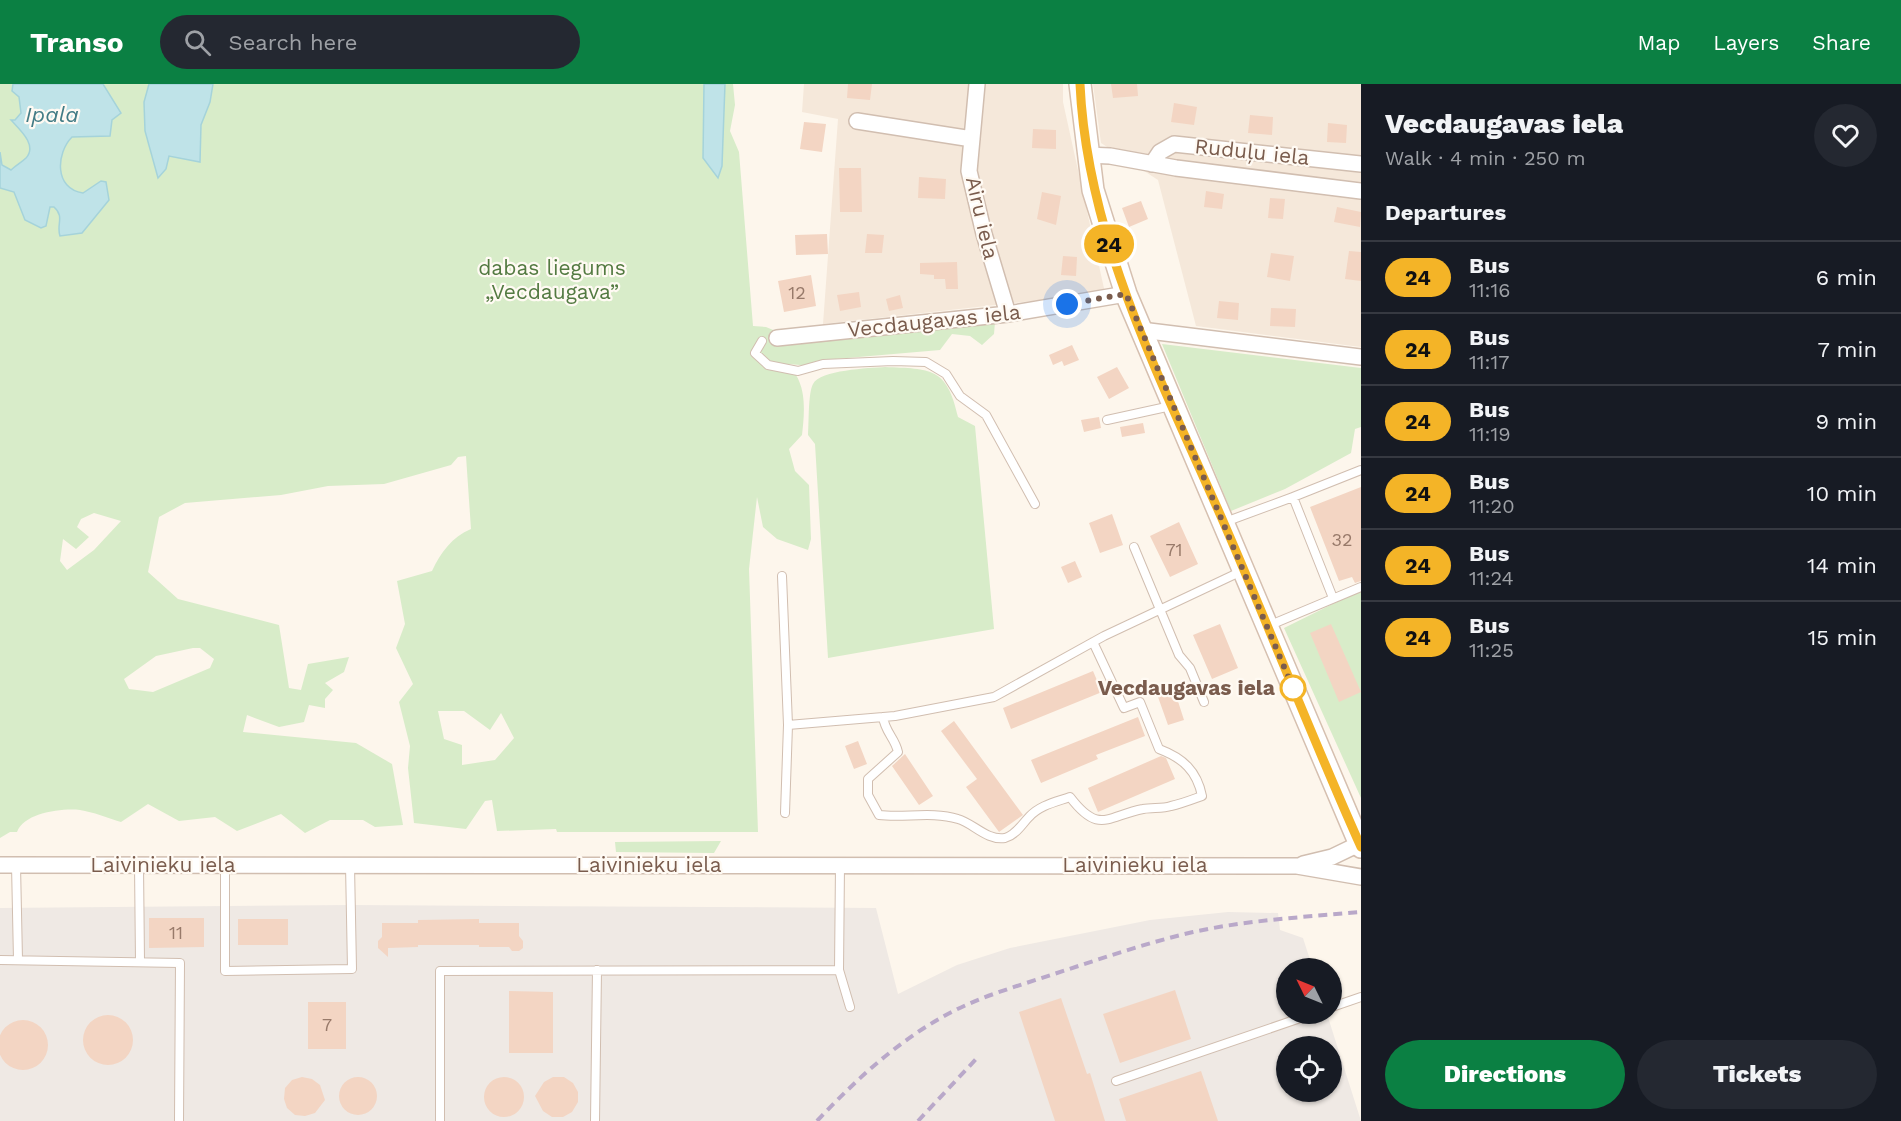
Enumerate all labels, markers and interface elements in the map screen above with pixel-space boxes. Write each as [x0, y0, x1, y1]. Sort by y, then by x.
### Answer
search box [160, 15, 580, 69]
text: Transo [30, 26, 124, 59]
icon: search [181, 26, 214, 59]
text: Search here [229, 30, 358, 55]
text: Map [1637, 30, 1680, 55]
text: Layers [1713, 30, 1779, 55]
text: Share [1812, 30, 1871, 55]
water label: Ipala [25, 102, 79, 127]
button: heart [1814, 104, 1877, 167]
text: Vecdaugavas iela [1385, 107, 1623, 140]
street label: Ruduļu iela [1193, 133, 1311, 170]
text: Walk · 4 min · 250 m [1385, 146, 1586, 170]
street label: Airu iela [961, 174, 1004, 262]
text: Departures [1385, 200, 1506, 225]
line badge: 24 [1082, 224, 1136, 264]
text: 24 [1096, 232, 1122, 257]
text: Bus [1469, 253, 1509, 278]
park label: dabas liegums „Vecdaugava” [478, 255, 626, 304]
text: 24 [1405, 265, 1431, 290]
text: 6 min [1816, 265, 1877, 290]
text: 11:16 [1469, 278, 1510, 302]
house number: 12 [788, 282, 806, 303]
your location [1052, 289, 1082, 319]
street label: Vecdaugavas iela [846, 299, 1022, 342]
text: Bus [1469, 325, 1509, 350]
text: 24 [1405, 337, 1431, 362]
text: 7 min [1817, 337, 1877, 362]
text: 11:17 [1469, 350, 1510, 374]
text: Bus [1469, 397, 1509, 422]
text: 24 [1405, 409, 1431, 434]
text: 9 min [1815, 409, 1877, 434]
text: 11:19 [1469, 422, 1511, 446]
text: Bus [1469, 469, 1509, 494]
text: 24 [1405, 481, 1431, 506]
text: 10 min [1807, 481, 1877, 506]
text: 11:20 [1469, 494, 1515, 518]
house number: 32 [1332, 529, 1353, 550]
house number: 71 [1165, 539, 1183, 560]
text: Bus [1469, 541, 1509, 566]
text: 24 [1405, 553, 1431, 578]
text: 14 min [1807, 553, 1877, 578]
text: 11:24 [1469, 566, 1514, 590]
text: Bus [1469, 613, 1509, 638]
text: 24 [1405, 625, 1431, 650]
text: 15 min [1808, 625, 1877, 650]
text: 11:25 [1469, 638, 1514, 662]
place label: Vecdaugavas iela [1098, 675, 1276, 700]
marker: Vecdaugavas iela [1280, 675, 1306, 701]
street label: Laivinieku iela [90, 852, 236, 877]
street label: Laivinieku iela [576, 852, 722, 877]
street label: Laivinieku iela [1062, 852, 1208, 877]
house number: 11 [169, 922, 183, 943]
north arrow [1276, 958, 1342, 1024]
map controls [1276, 958, 1342, 1102]
house number: 7 [322, 1014, 332, 1035]
button: locate [1276, 1036, 1342, 1102]
button: Directions [1385, 1040, 1625, 1109]
button: Tickets [1637, 1040, 1877, 1109]

